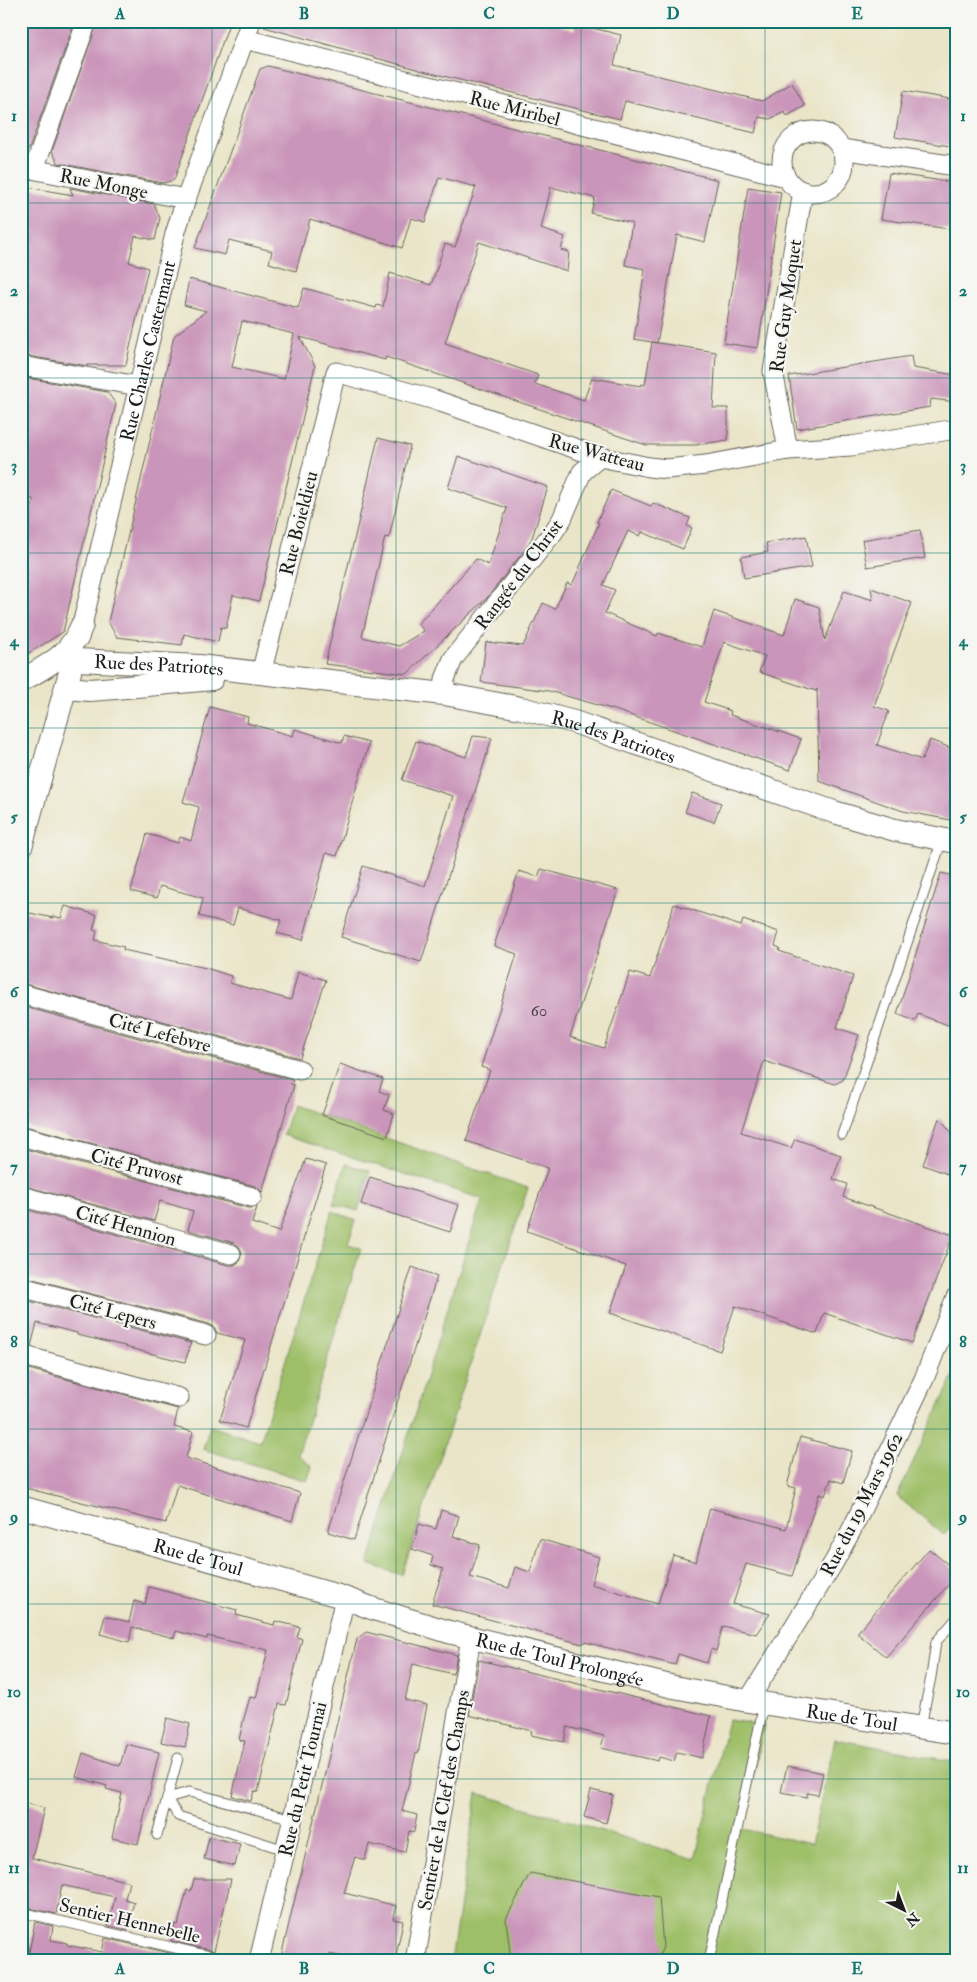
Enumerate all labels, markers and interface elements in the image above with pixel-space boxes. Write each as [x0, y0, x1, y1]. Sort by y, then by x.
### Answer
text: A [114, 4, 126, 24]
text: B [299, 4, 309, 24]
text: C [483, 4, 495, 24]
text: D [666, 4, 680, 24]
text: E [851, 4, 863, 24]
street label: Rue Miribel [467, 86, 563, 132]
text: 1 [11, 106, 17, 126]
text: 1 [960, 106, 966, 126]
street label: Rue Monge [58, 164, 150, 204]
street label: Rue Guy Moquet [765, 238, 807, 374]
street label: Rue Charles Castermant [115, 258, 181, 444]
text: 2 [10, 281, 18, 301]
text: 2 [959, 281, 967, 301]
street label: Rue Watteau [546, 429, 648, 477]
text: 3 [11, 456, 17, 476]
text: 3 [960, 456, 966, 476]
street label: Rue Boieldieu [274, 469, 324, 578]
street label: Rangée du Christ [469, 515, 568, 635]
text: 4 [9, 631, 20, 651]
text: 4 [958, 631, 969, 651]
street label: Rue des Patriotes [94, 650, 225, 682]
street label: Rue des Patriotes [549, 706, 679, 769]
text: 5 [10, 807, 18, 827]
text: 5 [959, 807, 967, 827]
text: 6 [10, 982, 20, 1002]
text: 6 [959, 982, 969, 1002]
house number: 60 [531, 1001, 547, 1021]
street label: Cité Lefebvre [106, 1008, 214, 1058]
street label: Cité Pruvost [88, 1143, 186, 1191]
text: 7 [10, 1157, 18, 1177]
text: 7 [959, 1157, 967, 1177]
street label: Cité Hennion [73, 1200, 179, 1252]
street label: Cité Lepers [66, 1289, 159, 1336]
text: 8 [10, 1332, 18, 1352]
text: 8 [959, 1332, 967, 1352]
street label: Rue du 19 Mars 1962 [815, 1429, 908, 1580]
text: 9 [8, 1507, 18, 1527]
text: 9 [957, 1507, 967, 1527]
street label: Rue de Toul [150, 1534, 246, 1582]
street label: Rue de Toul Prolongée [473, 1628, 646, 1692]
text: 10 [7, 1682, 21, 1702]
text: 10 [956, 1682, 970, 1702]
street label: Sentier de la Clef des Champs [413, 1688, 476, 1912]
street label: Rue du Petit Tournai [273, 1699, 333, 1859]
street label: Rue de Toul [804, 1699, 899, 1737]
text: 11 [8, 1858, 20, 1878]
text: 11 [957, 1858, 969, 1878]
north arrow [880, 1884, 930, 1934]
street label: Sentier Hennebelle [57, 1893, 203, 1949]
text: N [902, 1908, 923, 1930]
text: A [114, 1959, 126, 1979]
text: B [299, 1959, 309, 1979]
text: C [483, 1959, 495, 1979]
text: D [666, 1959, 680, 1979]
text: E [851, 1959, 863, 1979]

